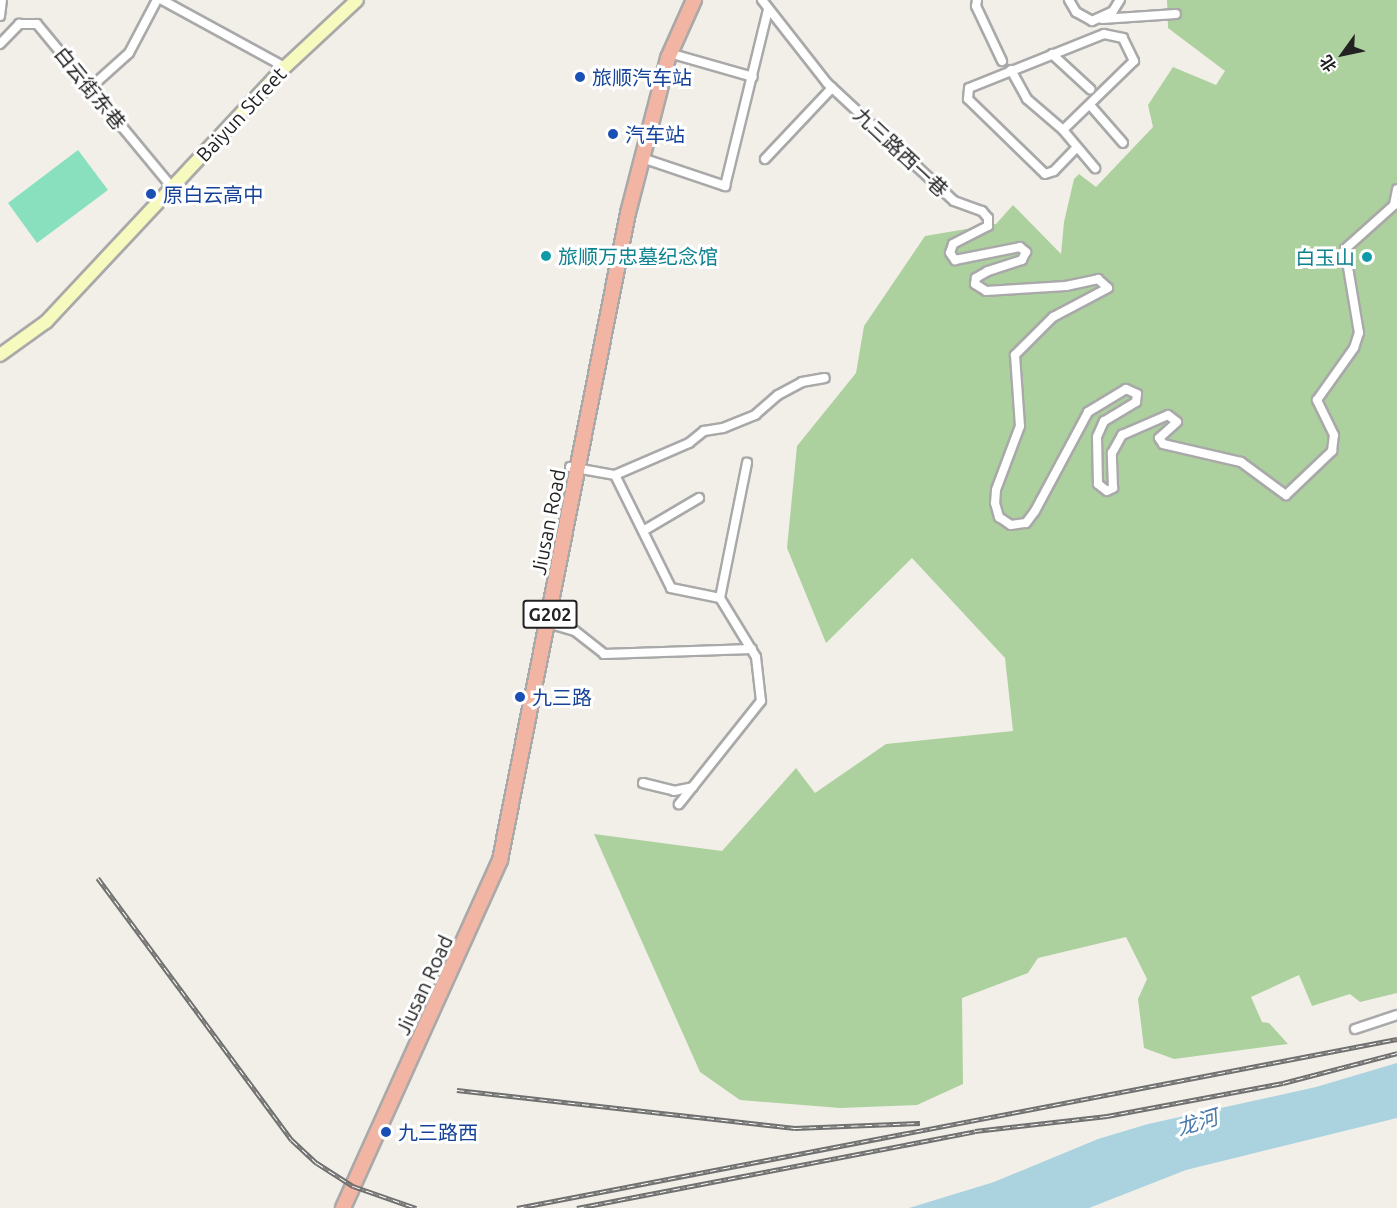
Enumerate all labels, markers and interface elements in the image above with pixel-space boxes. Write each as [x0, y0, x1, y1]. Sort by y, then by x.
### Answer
north arrow [1313, 24, 1373, 84]
street label: 白云街东巷 [49, 42, 131, 134]
text: 北 [1316, 52, 1340, 75]
street label: Baiyun Street [191, 62, 291, 166]
place label: 旅顺汽车站 [592, 65, 692, 89]
marker: 旅顺汽车站 [573, 70, 587, 84]
street label: 九三路西一巷 [849, 102, 953, 202]
place label: 汽车站 [625, 122, 685, 146]
marker: 汽车站 [606, 127, 620, 141]
place label: 原白云高中 [163, 182, 263, 206]
marker: 原白云高中 [144, 187, 158, 201]
place label: 旅顺万忠墓纪念馆 [558, 244, 718, 268]
place label: 白玉山 [1295, 245, 1355, 269]
marker: 旅顺万忠墓纪念馆 [539, 249, 553, 263]
marker: 白玉山 [1360, 250, 1374, 264]
street label: Jiusan Road [526, 467, 570, 577]
road number: G202 [522, 599, 578, 629]
place label: 九三路 [532, 685, 592, 709]
marker: 九三路 [513, 690, 527, 704]
street label: Jiusan Road [390, 931, 458, 1039]
water label: 龙河 [1173, 1104, 1221, 1140]
place label: 九三路西 [398, 1120, 478, 1144]
marker: 九三路西 [379, 1125, 393, 1139]

